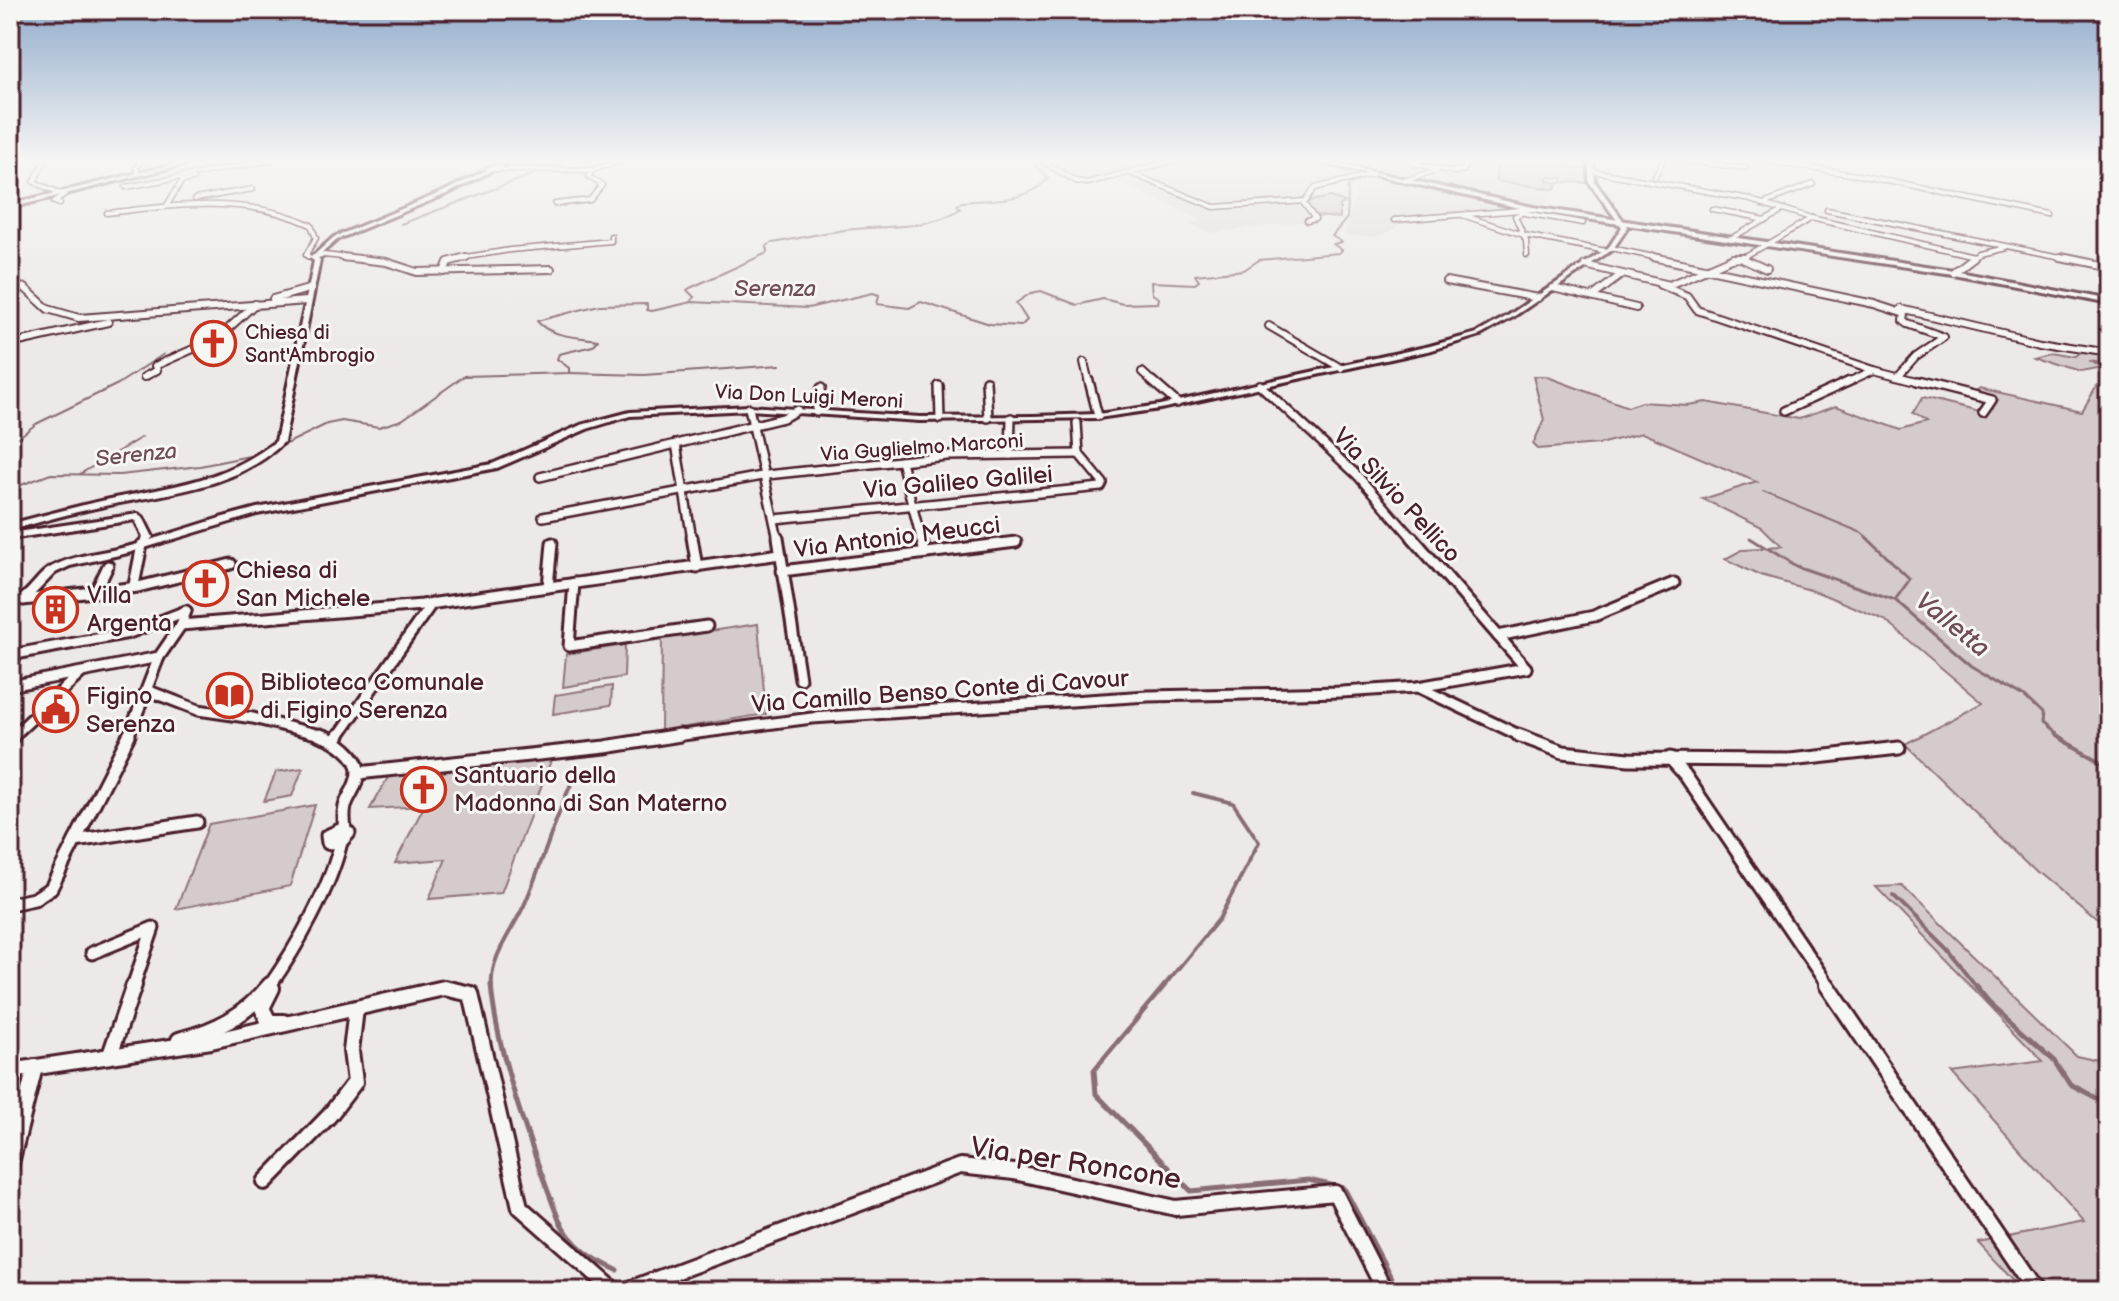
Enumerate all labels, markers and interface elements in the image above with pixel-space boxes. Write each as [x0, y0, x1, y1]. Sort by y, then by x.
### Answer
water label: Serenza [734, 276, 816, 303]
church icon: Chiesa di Sant'Ambrogio [190, 320, 238, 368]
place label: Chiesa di Sant'Ambrogio [245, 321, 375, 368]
street label: Via Don Luigi Meroni [714, 380, 904, 414]
street label: Via Silvio Pellico [1327, 422, 1467, 569]
street label: Via Guglielmo Marconi [820, 429, 1024, 467]
water label: Serenza [94, 438, 178, 473]
street label: Via Galileo Galilei [862, 460, 1054, 505]
street label: Via Antonio Meucci [792, 510, 1002, 565]
place label: Chiesa di San Michele [236, 556, 370, 613]
church icon: Chiesa di San Michele [181, 560, 229, 608]
place label: Villa Argenta [87, 581, 172, 638]
building icon: Villa Argenta [32, 585, 80, 633]
water label: Valletta [1909, 586, 1995, 664]
street label: Via Camillo Benso Conte di Cavour [750, 664, 1130, 719]
place label: Biblioteca Comunale di Figino Serenza [260, 668, 484, 725]
library icon: Biblioteca Comunale di Figino Serenza [205, 672, 253, 720]
place label: Figino Serenza [86, 682, 175, 739]
public building icon: Figino Serenza [31, 686, 79, 734]
place label: Santuario della Madonna di San Materno [454, 761, 727, 818]
church icon: Santuario della Madonna di San Materno [399, 765, 447, 813]
street label: Via per Roncone [968, 1131, 1183, 1196]

